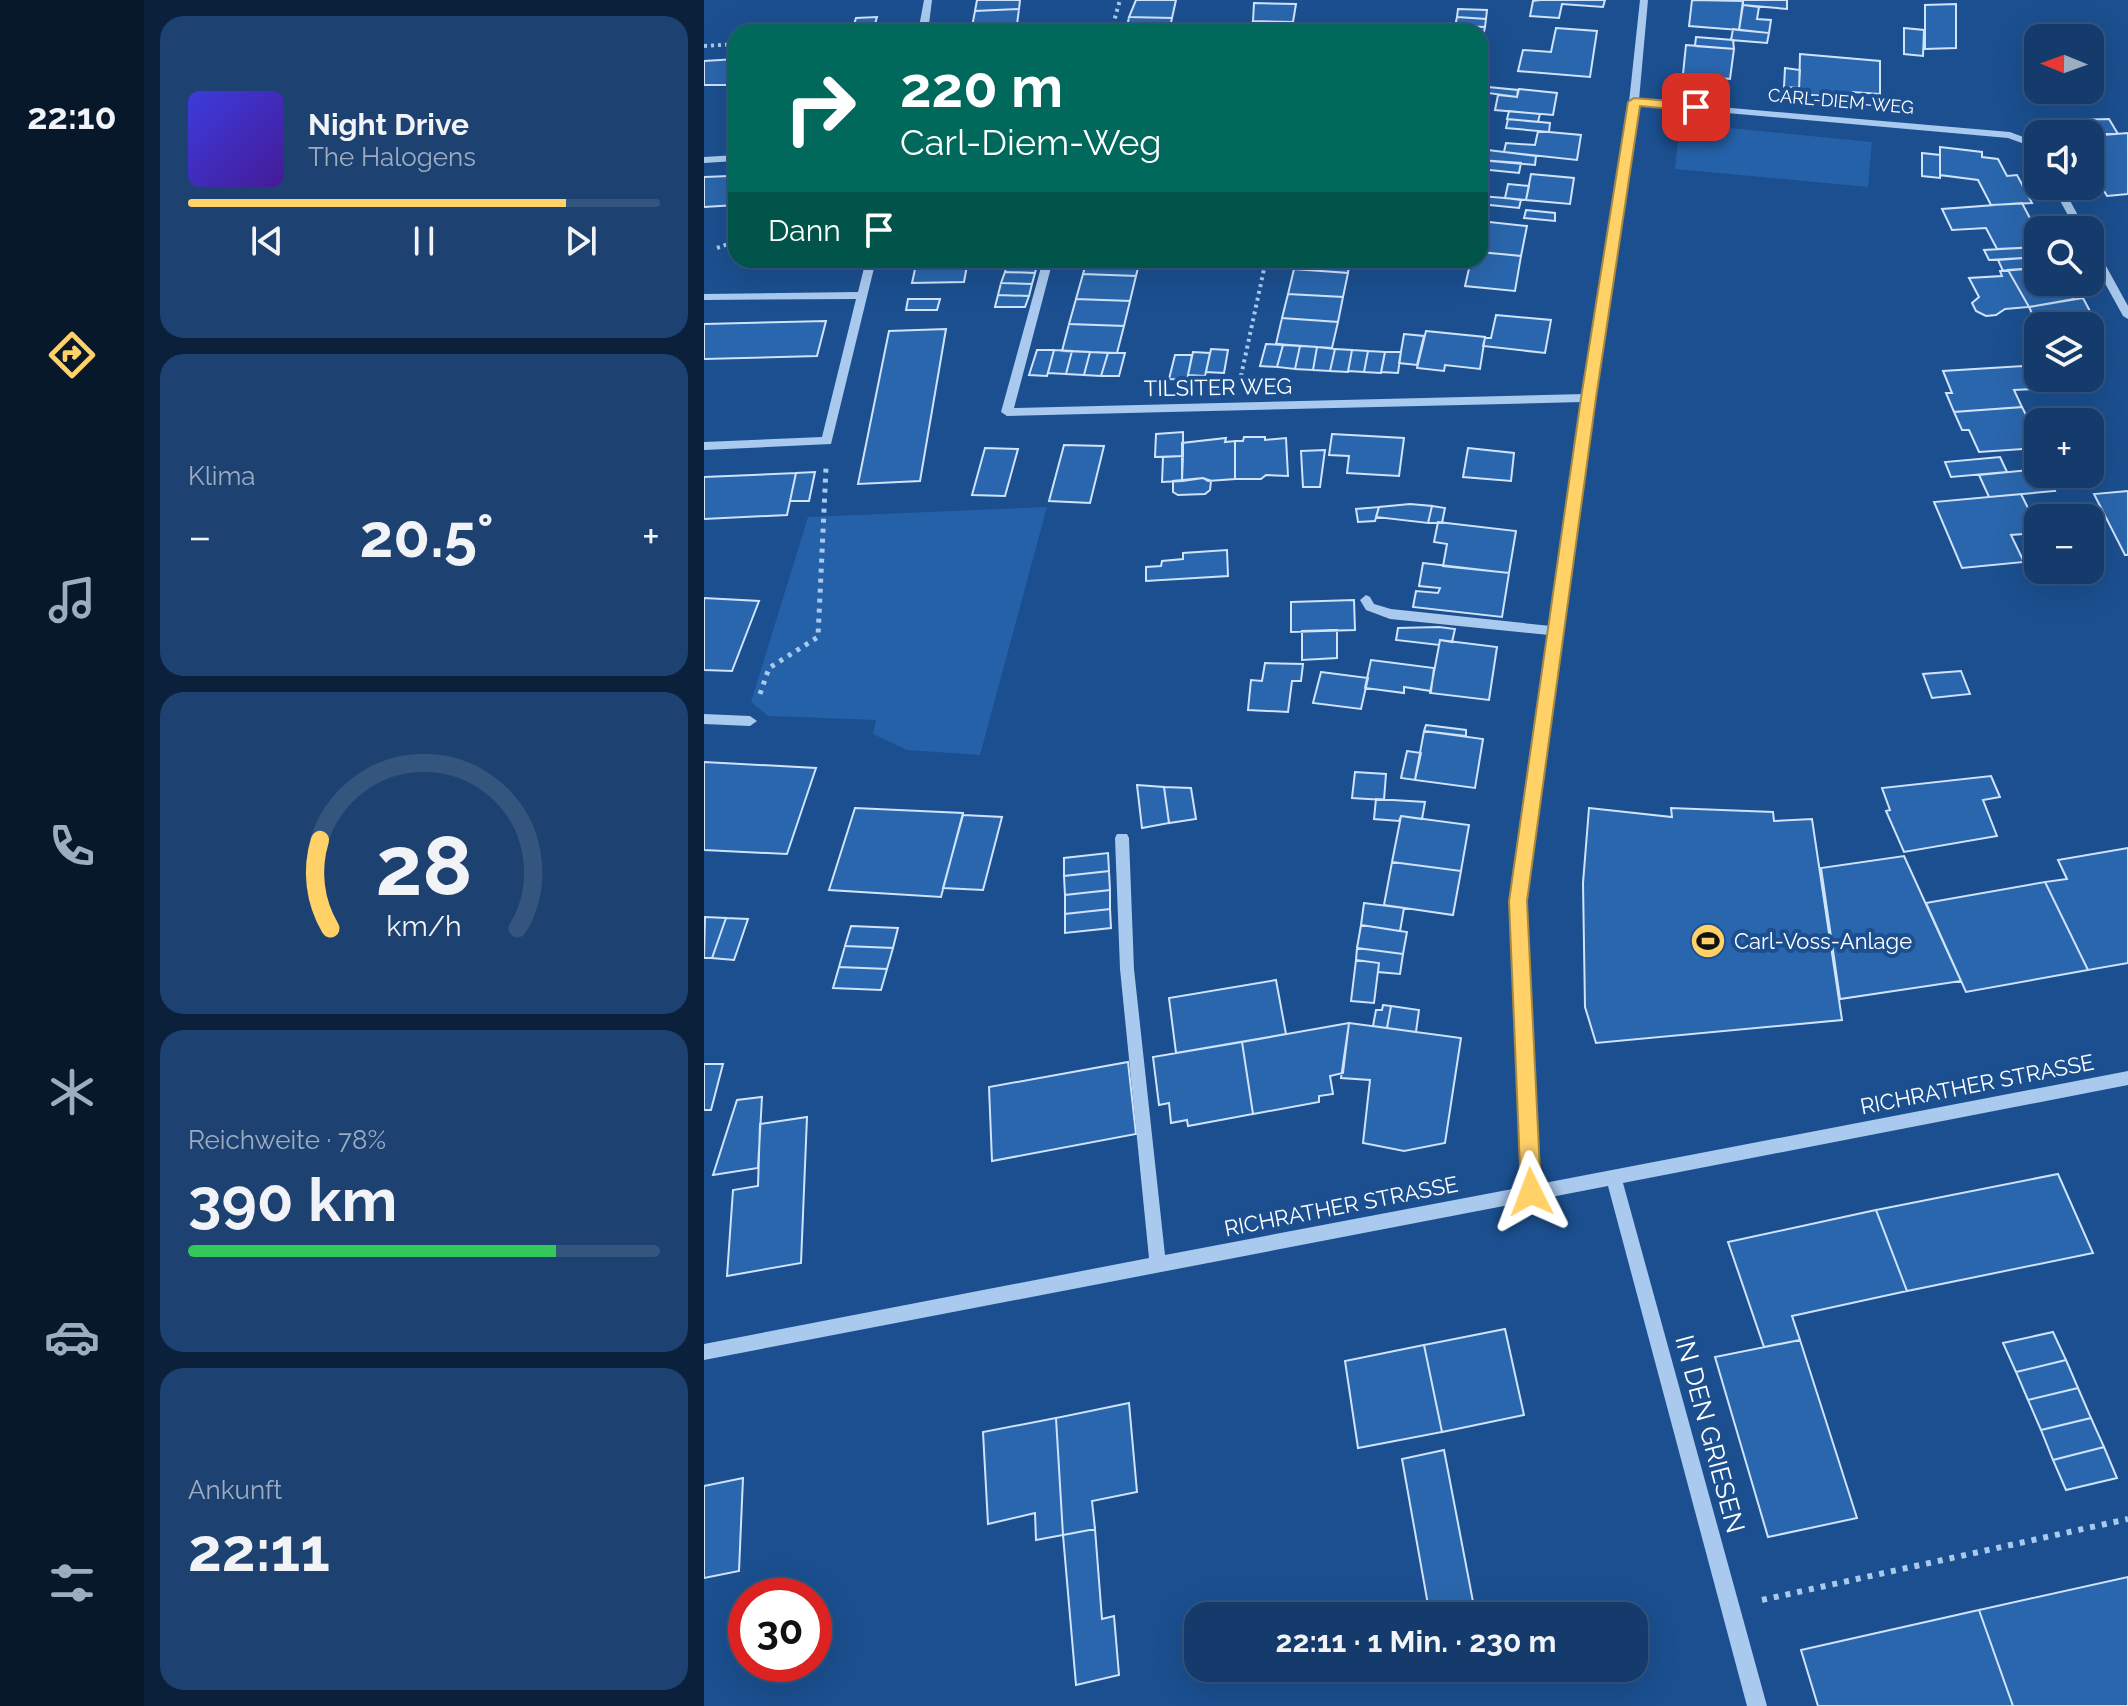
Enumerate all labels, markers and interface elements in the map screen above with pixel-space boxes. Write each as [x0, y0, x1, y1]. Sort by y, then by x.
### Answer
north arrow [2024, 24, 2104, 104]
map controls [2024, 24, 2104, 584]
text: 220 m [900, 54, 1063, 120]
icon: right [768, 56, 872, 160]
pin [1662, 73, 1730, 141]
street label: CARL-DIEM-WEG [1767, 84, 1915, 118]
icon: arrive [1674, 85, 1718, 129]
text: 22:10 [27, 95, 117, 137]
text: Night Drive [308, 107, 469, 142]
button: sound [2024, 120, 2104, 200]
text: Carl-Diem-Weg [900, 121, 1162, 163]
text: The Halogens [308, 142, 476, 172]
icon: arrive [857, 208, 901, 252]
text: Dann [768, 213, 841, 248]
button: search [2024, 216, 2104, 296]
icon: previous [245, 219, 289, 263]
icon: pause [402, 219, 446, 263]
icon: next [559, 219, 603, 263]
button: layers [2024, 312, 2104, 392]
icon: directions [44, 327, 100, 383]
street label: TILSITER WEG [1144, 373, 1292, 401]
button: + [2024, 408, 2104, 488]
text: Klima [188, 461, 256, 491]
text: 20.5° [359, 501, 494, 571]
button: − [2024, 504, 2104, 584]
text: − [188, 511, 212, 562]
text: + [642, 511, 660, 562]
icon: music [44, 572, 100, 628]
text: 28 [375, 817, 473, 914]
icon: phone [44, 818, 100, 874]
text: km/h [386, 909, 462, 943]
sports icon: Carl-Voss-Anlage [1689, 922, 1727, 960]
place label: Carl-Voss-Anlage [1734, 928, 1912, 954]
street label: RICHRATHER STRASSE [1858, 1049, 2096, 1119]
icon: climate [44, 1064, 100, 1120]
text: Reichweite · 78% [188, 1125, 386, 1155]
position arrow [1489, 1150, 1573, 1234]
text: 390 km [188, 1165, 397, 1235]
street label: RICHRATHER STRASSE [1222, 1171, 1460, 1241]
icon: car [44, 1309, 100, 1365]
street label: IN DEN GRIESEN [1669, 1332, 1751, 1536]
text: Ankunft [188, 1475, 282, 1505]
text: 22:11 [188, 1515, 330, 1585]
icon: filters [44, 1555, 100, 1611]
speed limit sign: 30 [728, 1578, 832, 1682]
text: 22:11 · 1 Min. · 230 m [1276, 1624, 1556, 1659]

